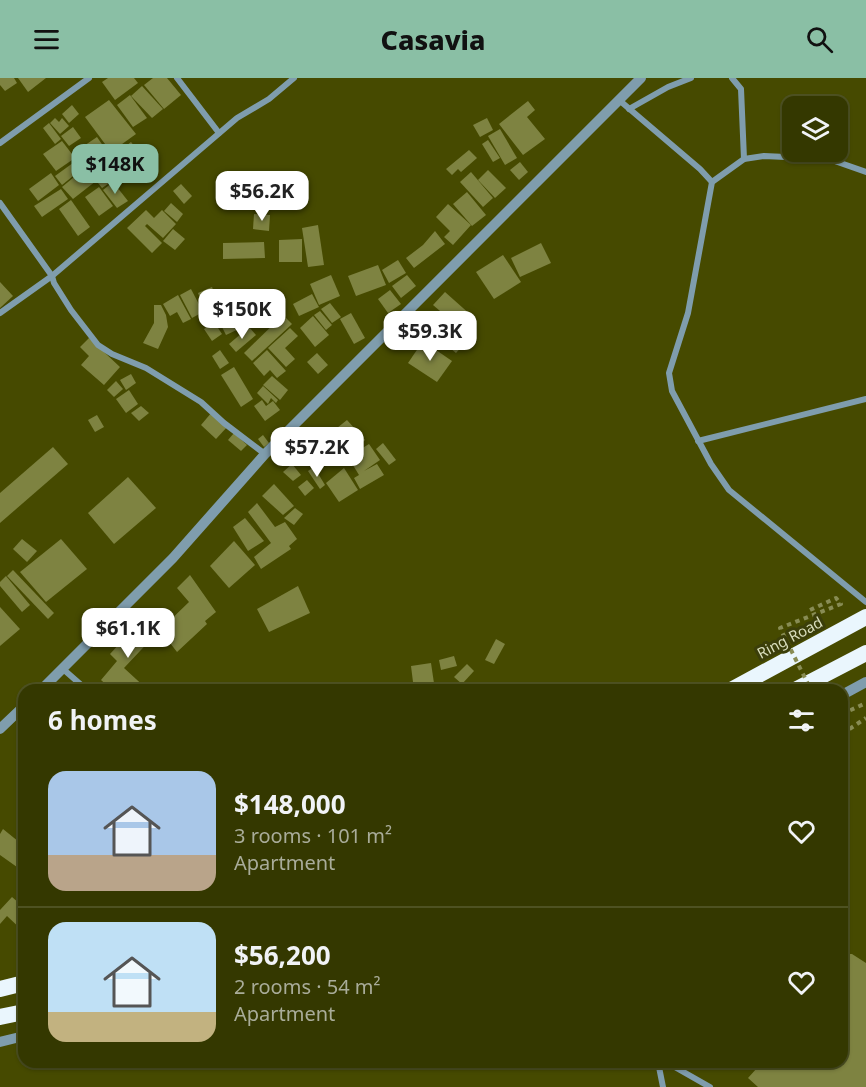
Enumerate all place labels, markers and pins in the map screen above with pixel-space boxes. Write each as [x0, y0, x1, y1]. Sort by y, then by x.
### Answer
pin: $148K [73, 144, 157, 195]
pin: $56.2K [213, 171, 311, 222]
pin: $150K [200, 289, 284, 340]
pin: $59.3K [381, 311, 479, 362]
pin: $57.2K [268, 427, 366, 478]
pin: $61.1K [79, 608, 177, 659]

